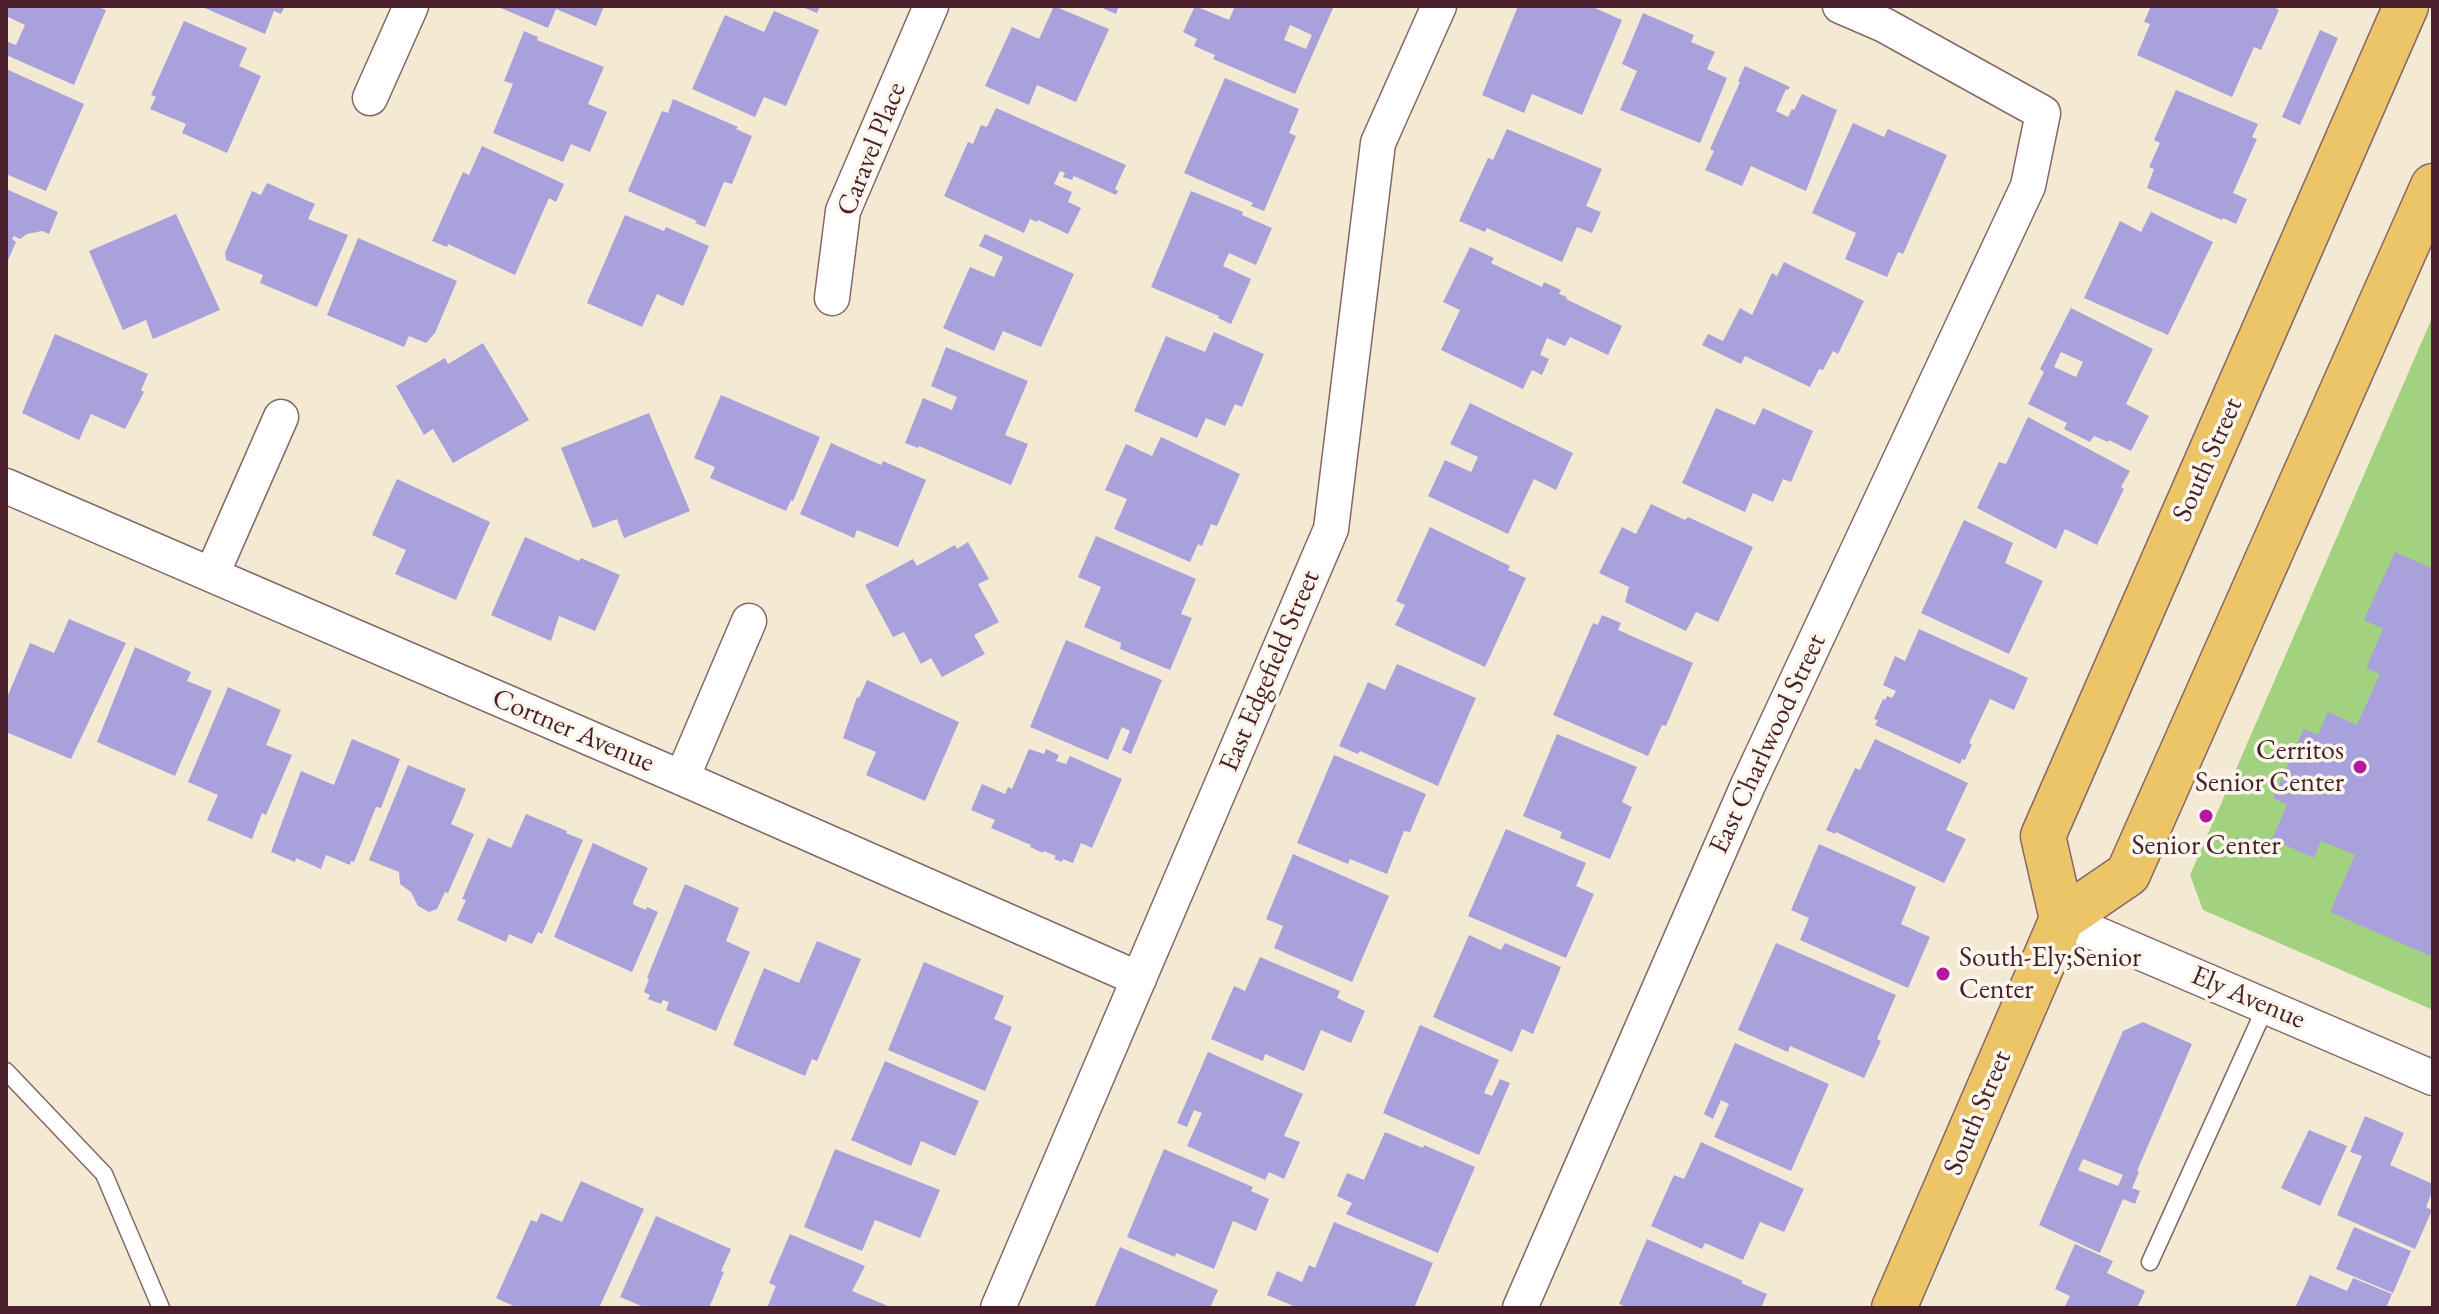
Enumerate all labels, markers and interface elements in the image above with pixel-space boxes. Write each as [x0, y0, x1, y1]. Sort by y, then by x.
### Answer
street label: Caravel Place [830, 77, 914, 221]
street label: South Street [2166, 393, 2250, 527]
street label: East Edgefield Street [1212, 565, 1328, 777]
street label: East Charlwood Street [1702, 629, 1834, 859]
street label: Cortner Avenue [487, 682, 659, 780]
place label: Cerritos Senior Center [2195, 734, 2344, 800]
marker: Cerritos Senior Center [2351, 758, 2369, 776]
marker: Senior Center [2197, 807, 2215, 825]
place label: Senior Center [2131, 829, 2281, 863]
place label: South-Ely;Senior Center [1959, 941, 2141, 1007]
street label: Ely Avenue [2186, 959, 2310, 1037]
marker: South-Ely;Senior Center [1934, 965, 1952, 983]
street label: South Street [1937, 1046, 2019, 1180]

